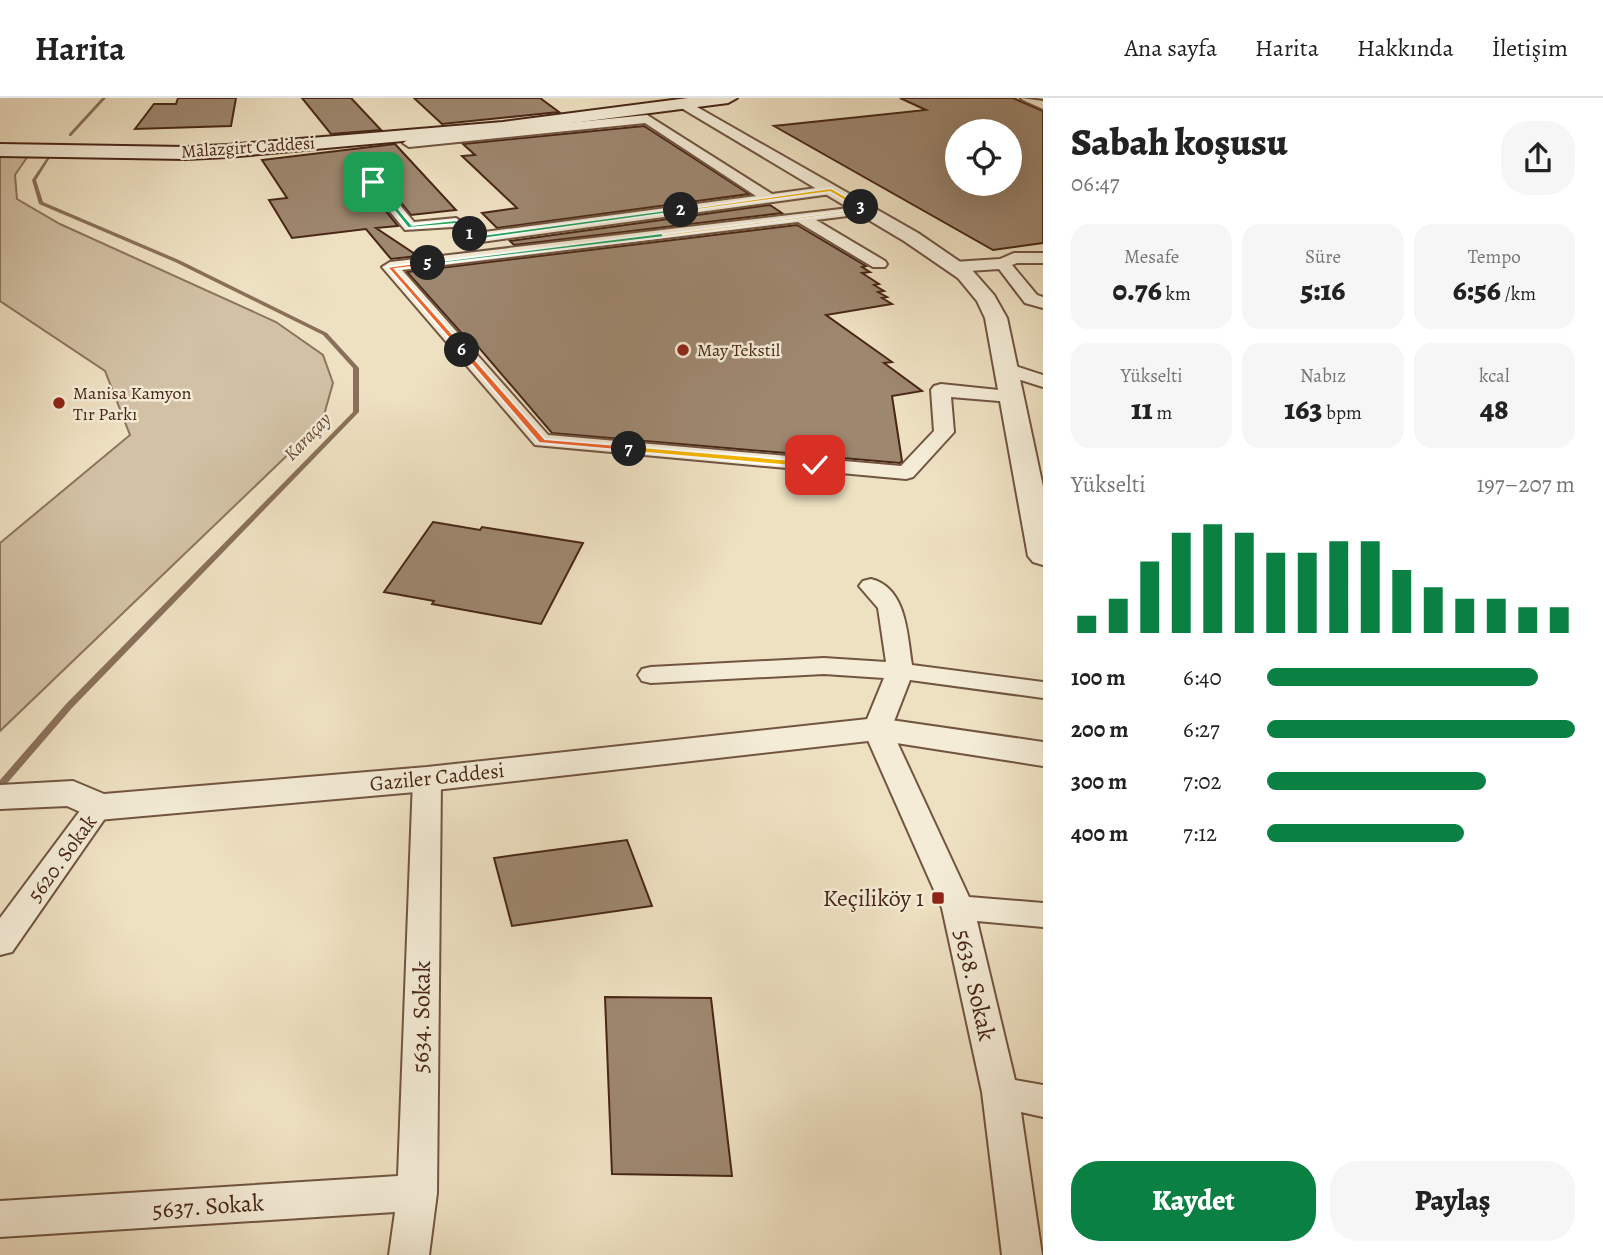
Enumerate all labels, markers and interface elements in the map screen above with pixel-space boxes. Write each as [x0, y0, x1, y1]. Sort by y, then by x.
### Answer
text: Harita [35, 26, 125, 71]
text: Ana sayfa [1125, 32, 1217, 64]
text: Harita [1255, 32, 1319, 64]
text: Hakkında [1357, 32, 1454, 64]
text: İletişim [1492, 32, 1568, 64]
text: Sabah koşusu [1071, 116, 1288, 168]
map controls [945, 119, 1022, 196]
button: locate [945, 119, 1022, 196]
button: share [1501, 121, 1575, 195]
street label: Malazgirt Caddesi [180, 130, 316, 164]
pin [343, 152, 403, 212]
icon: arrive [354, 163, 392, 201]
text: 06:47 [1071, 168, 1119, 199]
pin: 3 [844, 190, 878, 224]
pin: 2 [664, 192, 698, 228]
text: 3 [856, 193, 865, 219]
text: 2 [676, 196, 685, 222]
pin: 1 [452, 216, 488, 252]
text: 1 [466, 220, 473, 246]
text: Mesafe [1124, 244, 1179, 270]
text: Süre [1305, 244, 1341, 270]
text: Tempo [1468, 244, 1521, 270]
pin: 5 [410, 246, 446, 280]
text: 5 [423, 249, 432, 275]
text: 0.76 [1112, 270, 1162, 310]
text: 5:16 [1301, 270, 1345, 310]
text: 6:56 [1453, 270, 1501, 310]
text: km [1162, 281, 1191, 307]
text: /km [1501, 281, 1536, 307]
pin: 6 [444, 332, 480, 368]
text: 6 [457, 336, 466, 362]
place label: May Tekstil [697, 338, 781, 362]
marker: May Tekstil [675, 342, 691, 358]
text: Yükselti [1121, 363, 1183, 389]
text: Nabız [1300, 363, 1346, 389]
text: kcal [1479, 363, 1510, 389]
place label: Manisa Kamyon Tır Parkı [73, 381, 191, 426]
text: 11 [1131, 389, 1153, 429]
text: 163 [1284, 389, 1322, 429]
text: 48 [1480, 389, 1509, 429]
marker: Manisa Kamyon Tır Parkı [51, 395, 67, 411]
text: m [1153, 400, 1172, 426]
text: bpm [1322, 400, 1362, 426]
water label: Karaçay [278, 406, 338, 467]
pin: 7 [612, 432, 646, 466]
text: 7 [624, 435, 633, 461]
pin [785, 435, 845, 495]
icon: check [796, 446, 834, 484]
text: Yükselti [1071, 469, 1146, 500]
text: 197–207 m [1476, 469, 1575, 500]
text: 100 m [1071, 662, 1126, 693]
text: 6:40 [1183, 662, 1222, 693]
text: 200 m [1071, 714, 1129, 745]
text: 6:27 [1183, 714, 1220, 745]
street label: Gaziler Caddesi [368, 756, 506, 798]
text: 300 m [1071, 766, 1127, 797]
text: 7:02 [1183, 766, 1221, 797]
street label: 5620. Sokak [21, 808, 103, 907]
text: 400 m [1071, 818, 1128, 849]
text: 7:12 [1183, 818, 1217, 849]
place label: Keçiliköy 1 [823, 882, 924, 914]
marker: Keçiliköy 1 [930, 890, 946, 906]
street label: 5638. Sokak [947, 926, 1003, 1044]
street label: 5634. Sokak [404, 960, 438, 1074]
button: Kaydet [1071, 1161, 1316, 1241]
button: Paylaş [1330, 1161, 1575, 1241]
street label: 5637. Sokak [151, 1186, 265, 1226]

